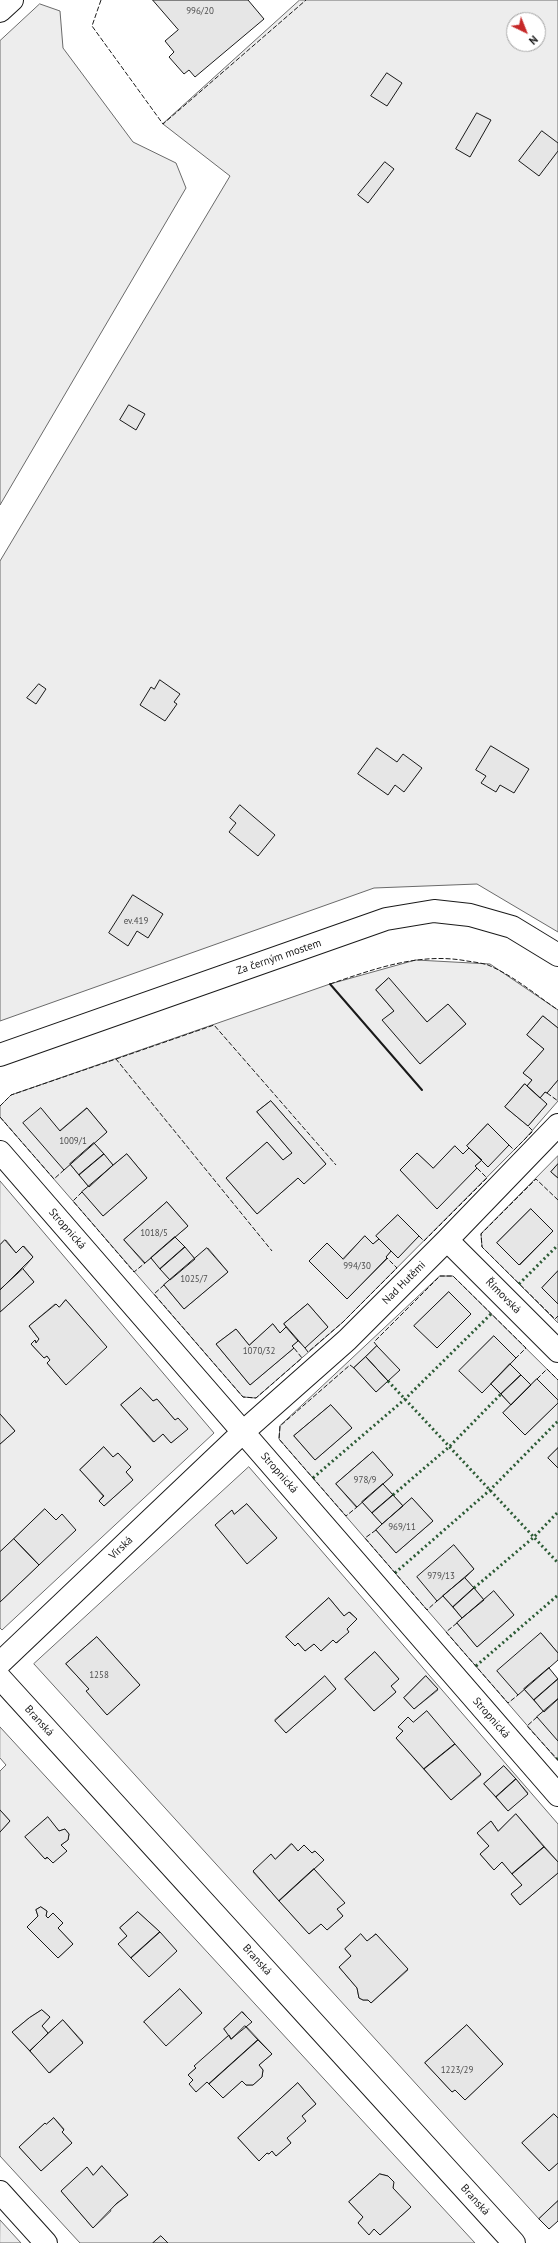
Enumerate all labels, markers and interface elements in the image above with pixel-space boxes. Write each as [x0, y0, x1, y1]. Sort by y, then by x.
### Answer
house number: 996/20 [186, 6, 214, 16]
north arrow [506, 12, 546, 52]
text: N [526, 32, 541, 48]
house number: ev.419 [124, 916, 148, 926]
street label: Za černým mostem [235, 936, 323, 978]
house number: 1009/1 [59, 1136, 87, 1146]
street label: Stropnická [46, 1206, 88, 1252]
house number: 1018/5 [140, 1228, 168, 1238]
street label: Nad Hutěmi [379, 1258, 429, 1308]
house number: 994/30 [343, 1261, 371, 1271]
house number: 1025/7 [180, 1274, 208, 1284]
street label: Římovská [483, 1276, 523, 1316]
house number: 1070/32 [243, 1346, 275, 1356]
street label: Stropnická [258, 1450, 300, 1496]
house number: 978/9 [354, 1475, 376, 1485]
house number: 969/11 [388, 1522, 416, 1532]
street label: Vírská [106, 1534, 136, 1562]
house number: 979/13 [427, 1571, 455, 1581]
house number: 1258 [89, 1670, 109, 1680]
street label: Stropnická [470, 1695, 512, 1741]
street label: Branská [22, 1703, 56, 1739]
street label: Branská [240, 1942, 274, 1978]
house number: 1223/29 [441, 2065, 473, 2075]
street label: Branská [458, 2182, 492, 2218]

